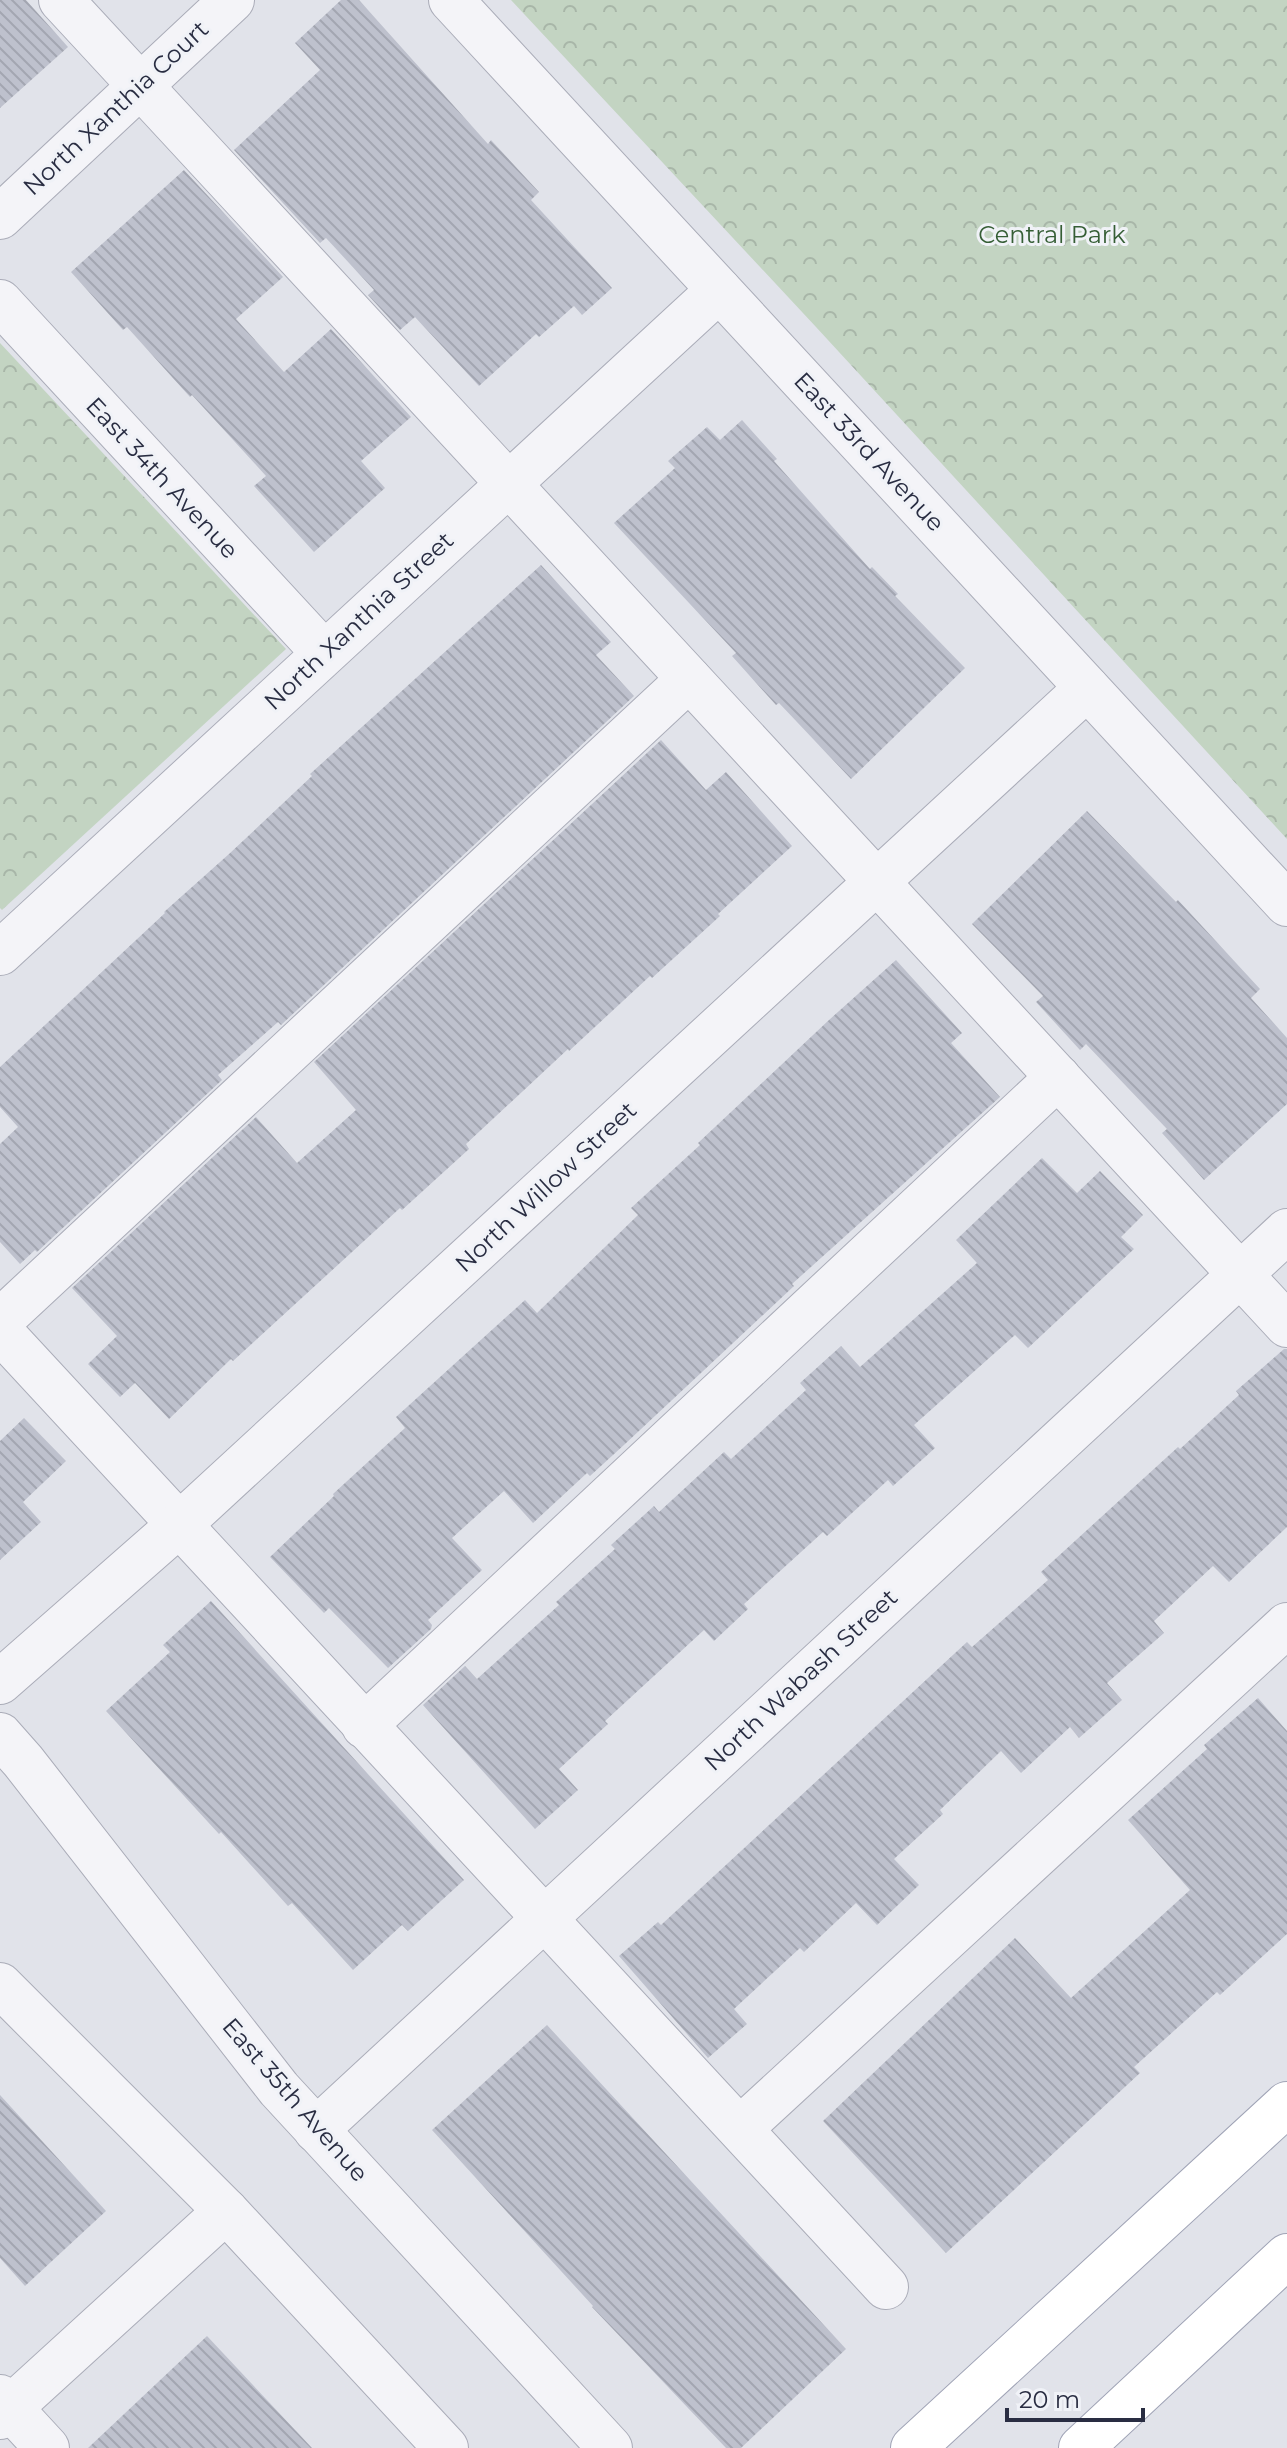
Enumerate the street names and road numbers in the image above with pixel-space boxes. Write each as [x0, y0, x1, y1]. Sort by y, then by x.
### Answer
street label: North Xanthia Court [17, 14, 215, 201]
street label: East 33rd Avenue [788, 366, 951, 537]
street label: East 34th Avenue [80, 391, 245, 564]
street label: North Xanthia Street [258, 525, 459, 716]
street label: North Willow Street [449, 1095, 642, 1278]
street label: North Wabash Street [698, 1582, 903, 1777]
street label: East 35th Avenue [216, 2012, 374, 2187]

